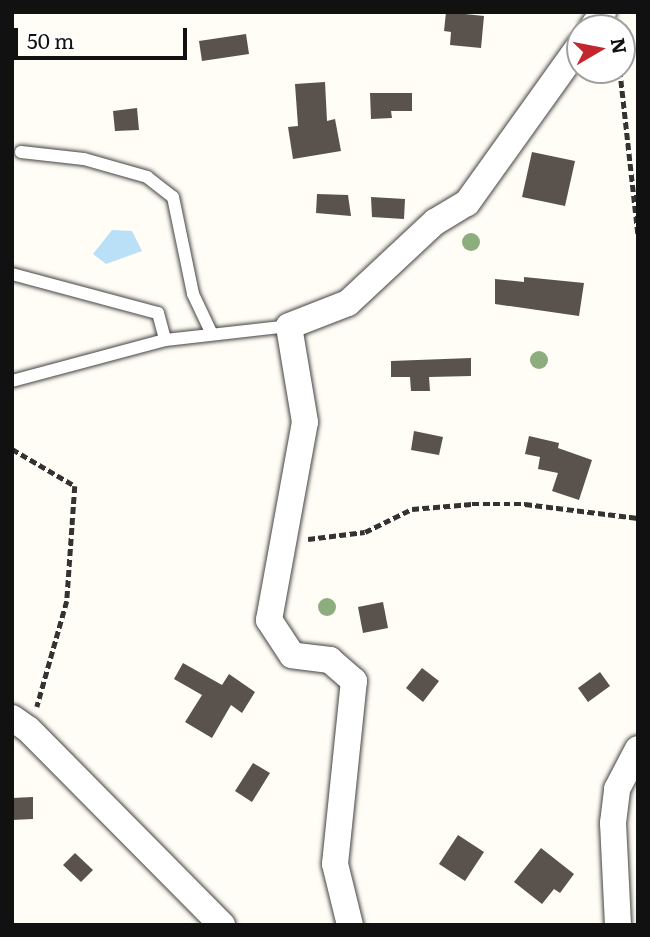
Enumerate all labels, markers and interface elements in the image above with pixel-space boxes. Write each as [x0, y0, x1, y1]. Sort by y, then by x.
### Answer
scale bar [18, 14, 191, 58]
north arrow [566, 14, 636, 84]
text: 50 m [27, 24, 74, 55]
text: N [605, 35, 635, 56]

